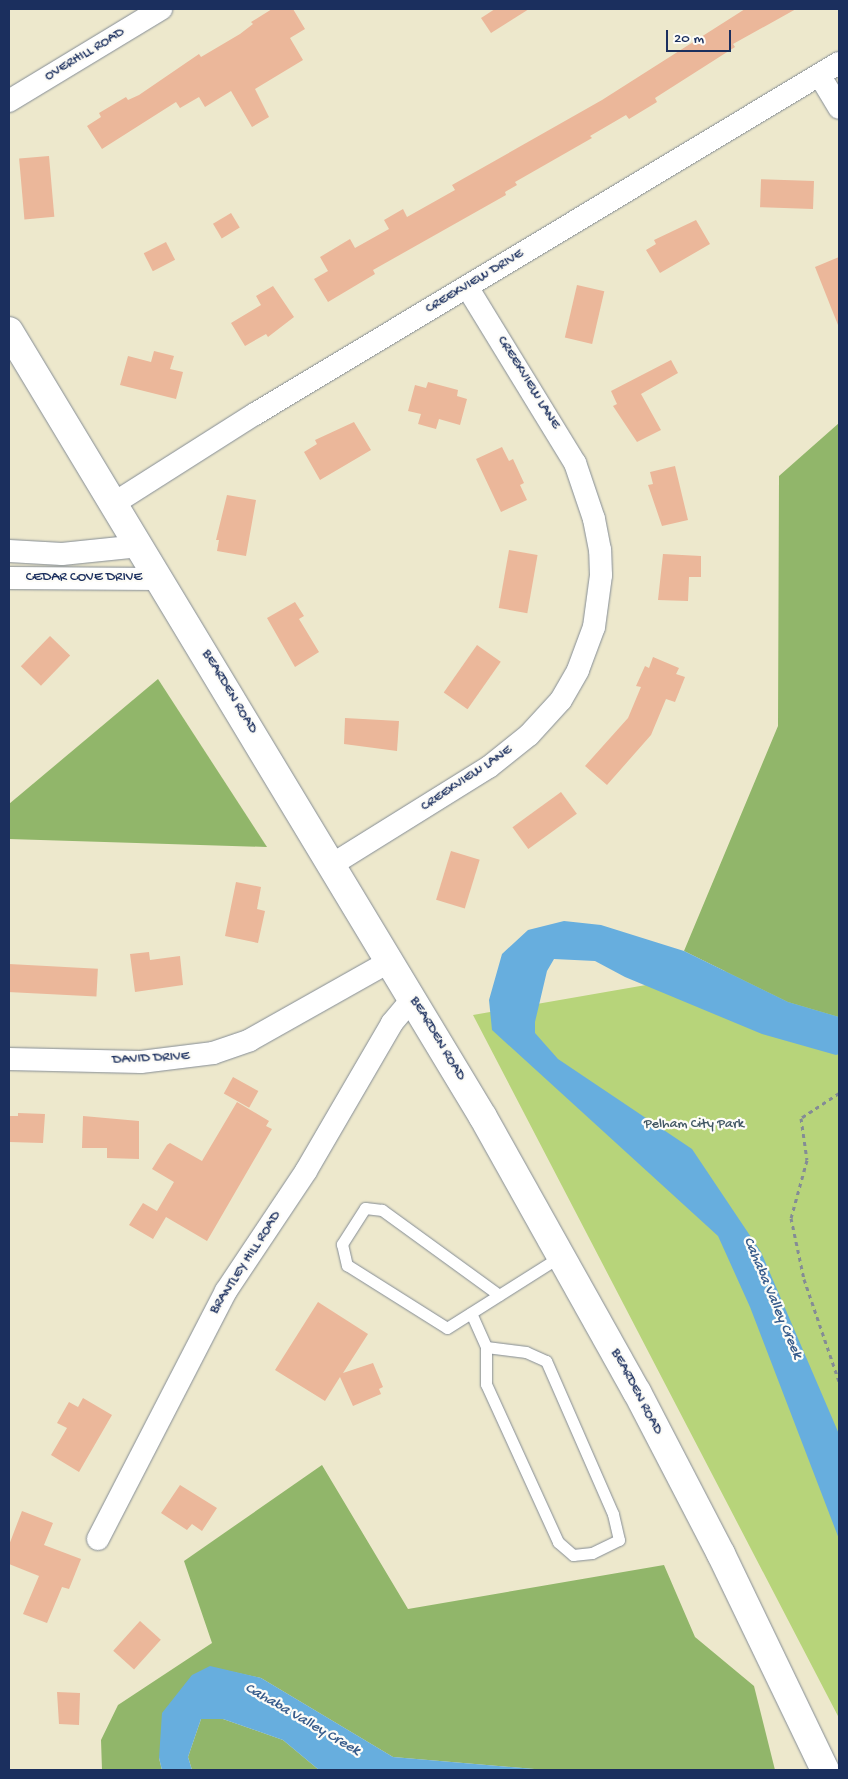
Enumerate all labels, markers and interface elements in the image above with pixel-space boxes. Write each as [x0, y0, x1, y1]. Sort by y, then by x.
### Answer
scale bar [668, 20, 733, 52]
street label: OVERHILL ROAD [42, 25, 128, 85]
text: 20 m [674, 30, 704, 48]
street label: CREEKVIEW DRIVE [423, 246, 527, 318]
street label: CREEKVIEW LANE [493, 333, 563, 433]
street label: CEDAR COVE DRIVE [26, 570, 142, 586]
street label: BEARDEN ROAD [197, 647, 261, 737]
street label: CREEKVIEW LANE [418, 742, 516, 816]
street label: BEARDEN ROAD [405, 994, 469, 1084]
street label: DAVID DRIVE [112, 1049, 190, 1069]
park label: Pelham City Park [644, 1117, 744, 1133]
street label: BRANTLEY HILL ROAD [207, 1209, 285, 1317]
water label: Cahaba Valley Creek [738, 1235, 806, 1361]
street label: BEARDEN ROAD [606, 1346, 666, 1438]
water label: Cahaba Valley Creek [241, 1680, 363, 1760]

